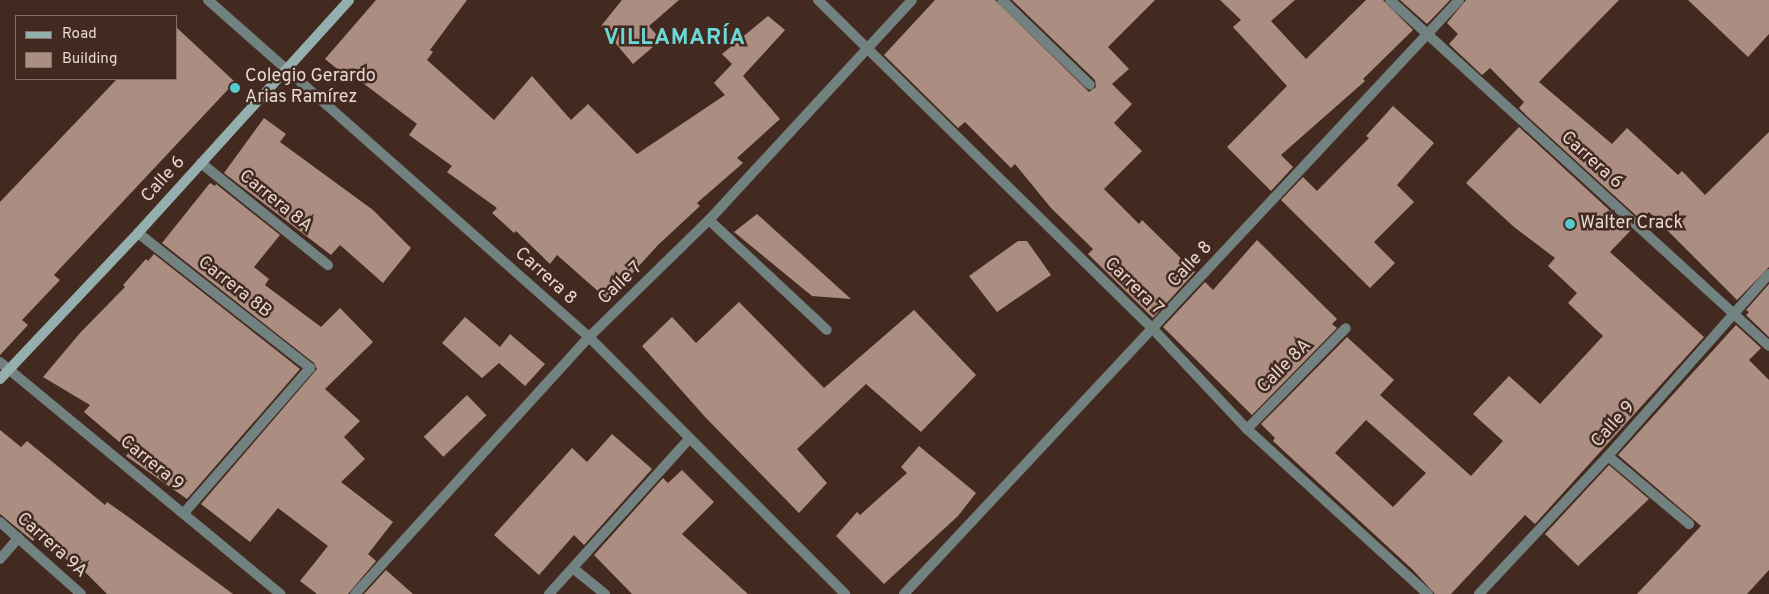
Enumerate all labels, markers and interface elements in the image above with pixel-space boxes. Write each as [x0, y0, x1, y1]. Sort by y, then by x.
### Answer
legend [15, 15, 178, 80]
text: Road [62, 25, 97, 44]
district label: VILLAMARÍA [603, 26, 747, 52]
text: Building [62, 50, 117, 69]
place label: Colegio Gerardo Arias Ramírez [245, 67, 376, 110]
marker: Colegio Gerardo Arias Ramírez [229, 82, 241, 94]
street label: Carrera 6 [1556, 128, 1626, 194]
street label: Calle 6 [138, 152, 190, 208]
street label: Carrera 8A [234, 166, 316, 238]
place label: Walter Crack [1580, 213, 1683, 235]
marker: Walter Crack [1564, 218, 1576, 230]
street label: Calle 8 [1164, 237, 1218, 293]
street label: Carrera 8 [510, 244, 580, 310]
street label: Carrera 8B [193, 252, 275, 324]
street label: Carrera 7 [1099, 253, 1167, 321]
street label: Calle 7 [594, 258, 648, 310]
street label: Calle 8A [1253, 335, 1317, 399]
street label: Calle 9 [1588, 397, 1640, 453]
street label: Carrera 9 [115, 432, 187, 496]
street label: Carrera 9A [11, 509, 91, 583]

